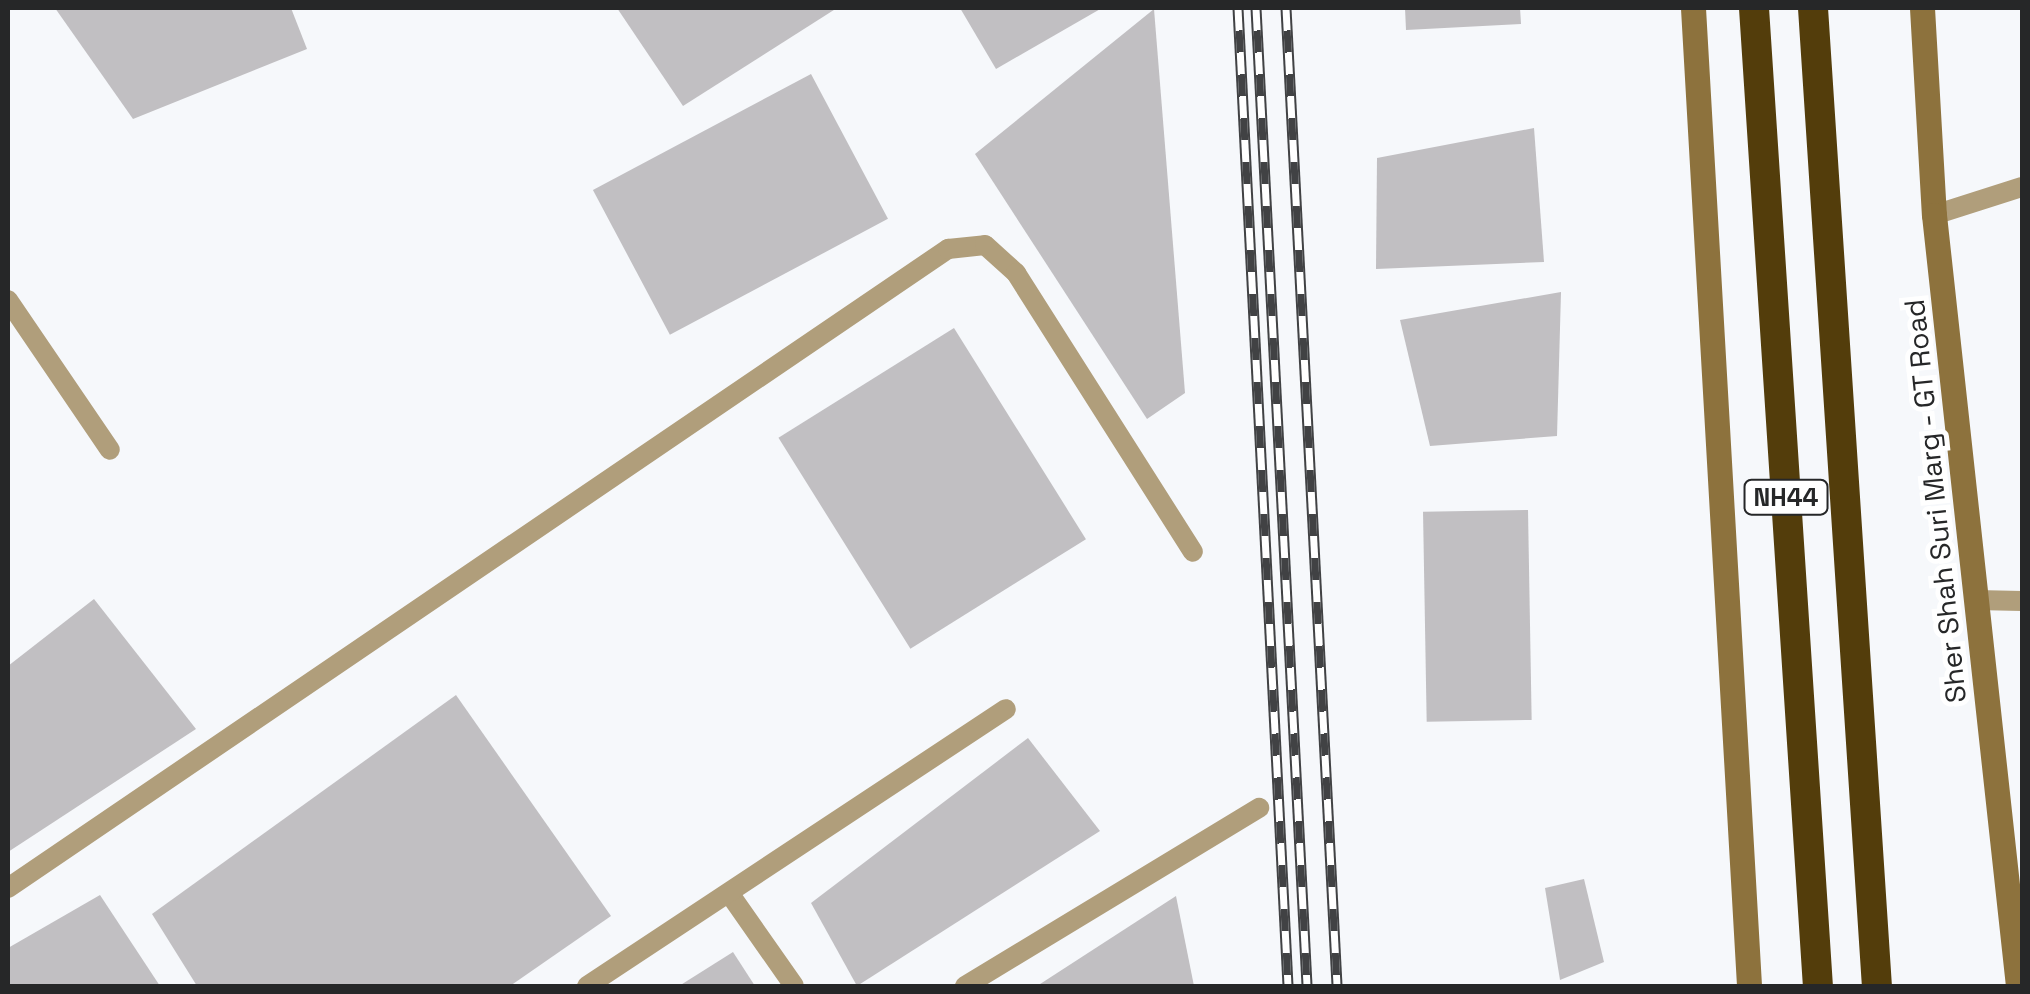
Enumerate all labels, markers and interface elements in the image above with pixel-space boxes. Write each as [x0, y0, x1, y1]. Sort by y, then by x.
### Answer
street label: Sher Shah Suri Marg - GT Road [1897, 296, 1973, 706]
road number: NH44 [1744, 477, 1828, 517]

